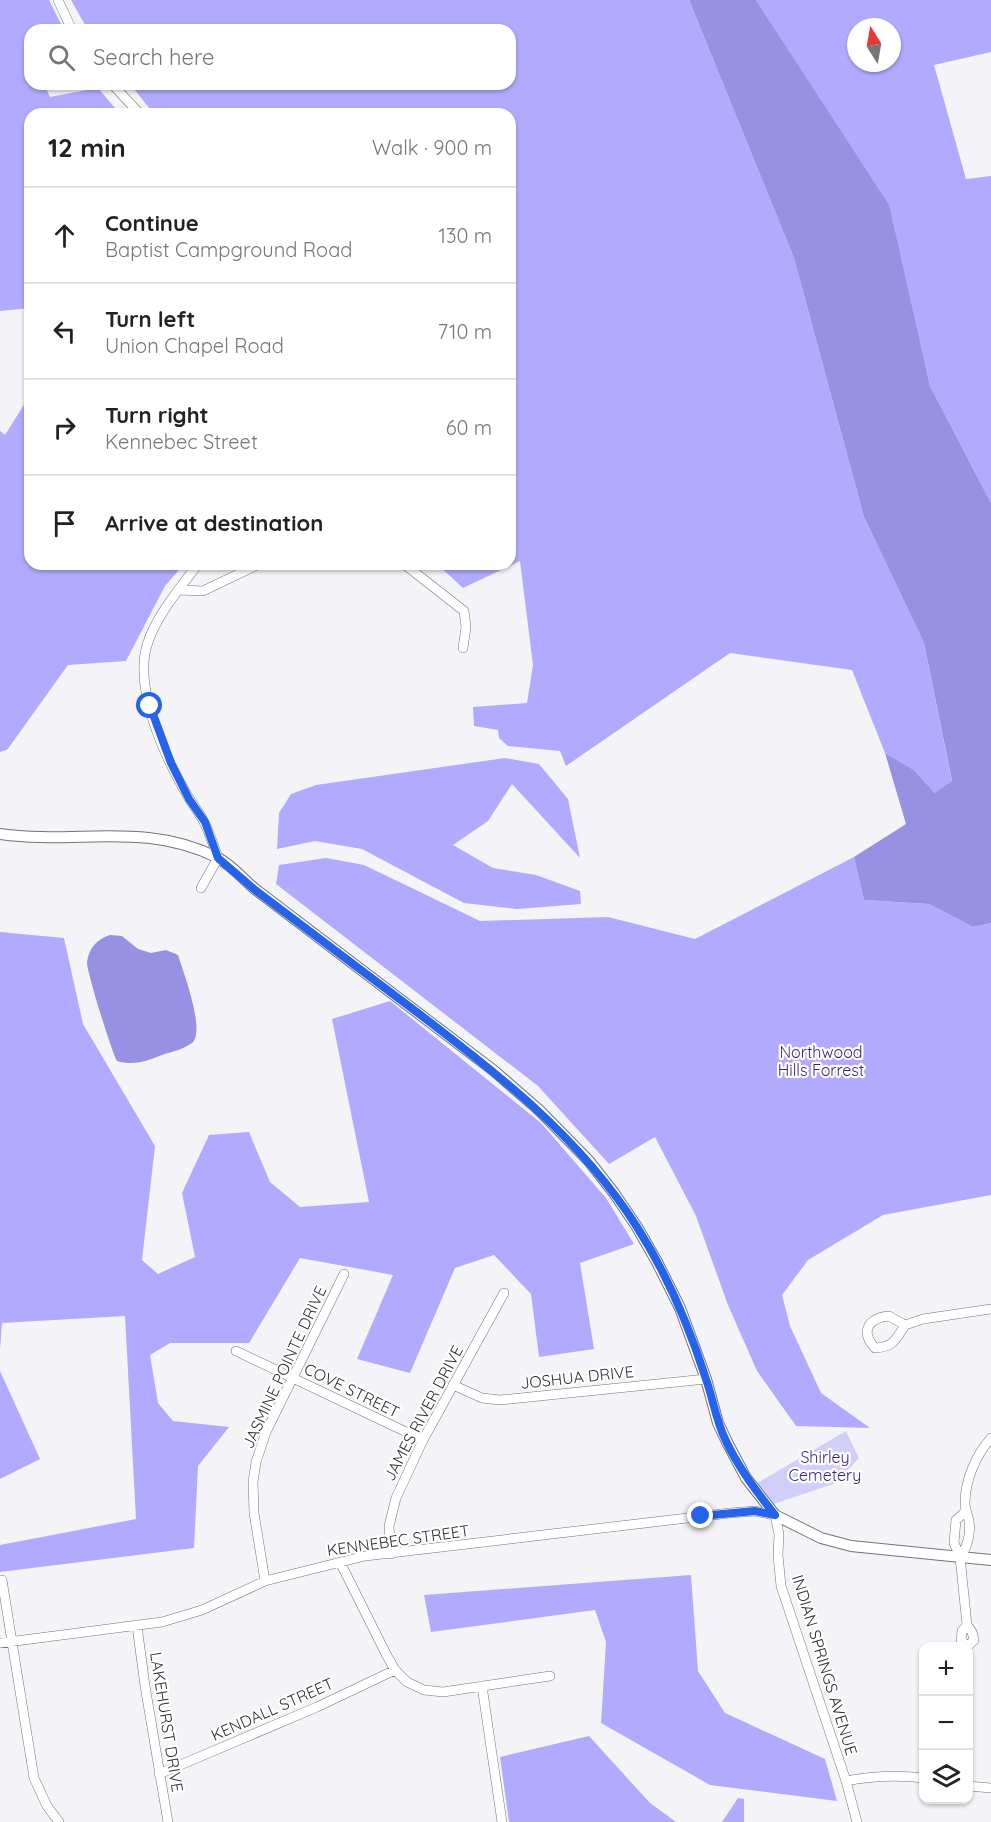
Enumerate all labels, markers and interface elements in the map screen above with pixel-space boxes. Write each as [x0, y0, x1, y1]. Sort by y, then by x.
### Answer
north arrow [847, 18, 901, 72]
search box [24, 24, 516, 90]
icon: search [45, 41, 78, 74]
text: Search here [93, 43, 214, 71]
text: 12 min [48, 131, 126, 164]
text: Walk · 900 m [372, 135, 492, 160]
text: Continue [105, 209, 199, 237]
icon: ahead [48, 219, 81, 252]
text: 130 m [439, 223, 492, 248]
text: Baptist Campground Road [105, 237, 352, 262]
text: Turn left [105, 305, 195, 333]
icon: left [48, 315, 81, 348]
text: 710 m [438, 319, 492, 344]
text: Union Chapel Road [105, 333, 284, 358]
text: Turn right [105, 401, 209, 429]
icon: right [48, 411, 81, 444]
text: 60 m [446, 415, 492, 440]
text: Kennebec Street [105, 429, 258, 454]
icon: arrive [48, 507, 81, 540]
text: Arrive at destination [105, 509, 323, 537]
route start [136, 692, 162, 718]
park label: Northwood Hills Forrest [778, 1042, 864, 1080]
street label: JASMINE POINTE DRIVE [238, 1283, 330, 1451]
street label: JAMES RIVER DRIVE [379, 1342, 467, 1484]
street label: COVE STREET [301, 1358, 403, 1422]
street label: JOSHUA DRIVE [519, 1361, 635, 1393]
park label: Shirley Cemetery [789, 1447, 861, 1485]
route end [687, 1502, 713, 1528]
street label: KENNEBEC STREET [325, 1520, 471, 1560]
street label: INDIAN SPRINGS AVENUE [788, 1572, 862, 1758]
map controls [919, 1642, 973, 1804]
button: + [919, 1642, 973, 1696]
street label: LAKEHURST DRIVE [146, 1651, 188, 1793]
street label: KENDALL STREET [208, 1673, 337, 1745]
button: − [919, 1696, 973, 1750]
button: layers [919, 1750, 973, 1804]

